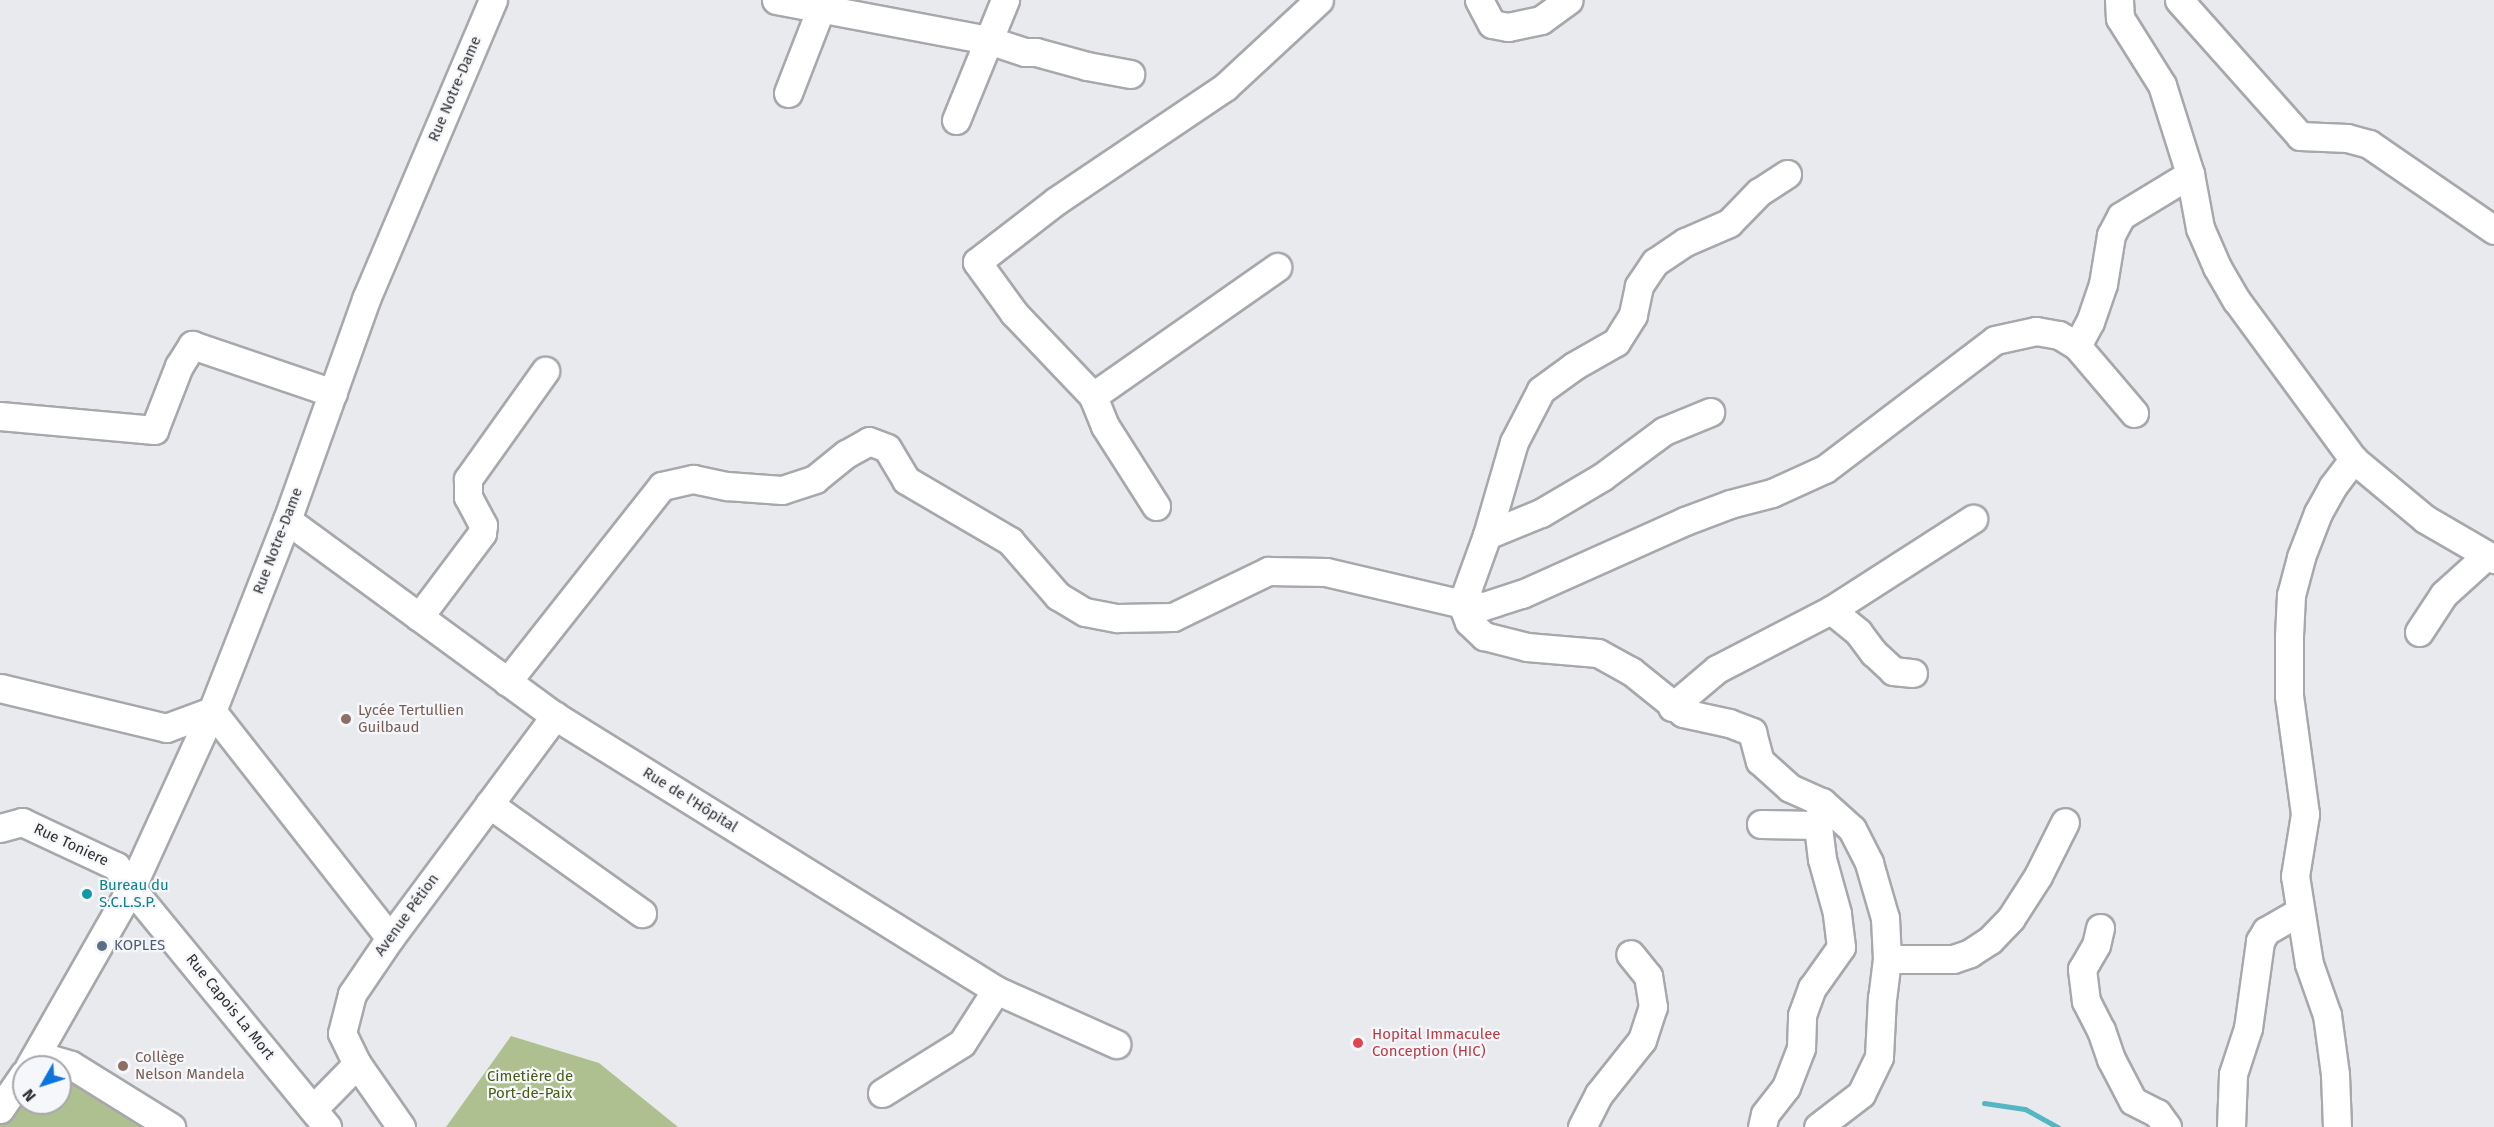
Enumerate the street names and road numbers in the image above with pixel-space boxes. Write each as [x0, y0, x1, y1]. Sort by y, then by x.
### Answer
street label: Rue Notre-Dame [425, 34, 485, 144]
street label: Rue Notre-Dame [249, 485, 307, 597]
street label: Rue de l'Hôpital [639, 764, 741, 836]
street label: Rue Toniere [31, 820, 111, 870]
street label: Avenue Pétion [371, 870, 443, 960]
street label: Rue Capois La Mort [182, 951, 278, 1063]

